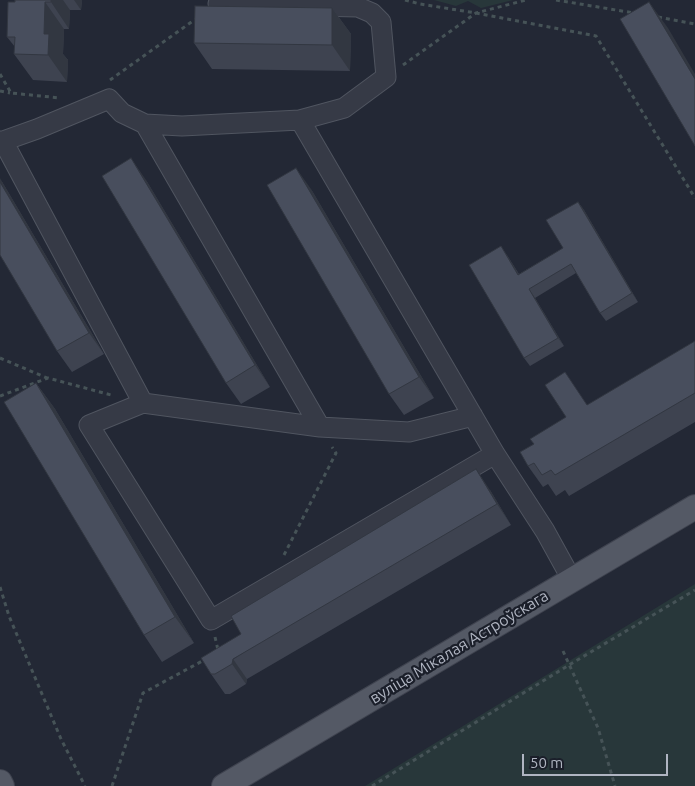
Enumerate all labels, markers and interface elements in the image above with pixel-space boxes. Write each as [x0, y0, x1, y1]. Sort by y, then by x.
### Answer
street label: вуліца Мікалая Астроўскага [366, 586, 552, 708]
scale bar [525, 744, 671, 776]
text: 50 m [530, 754, 563, 771]

